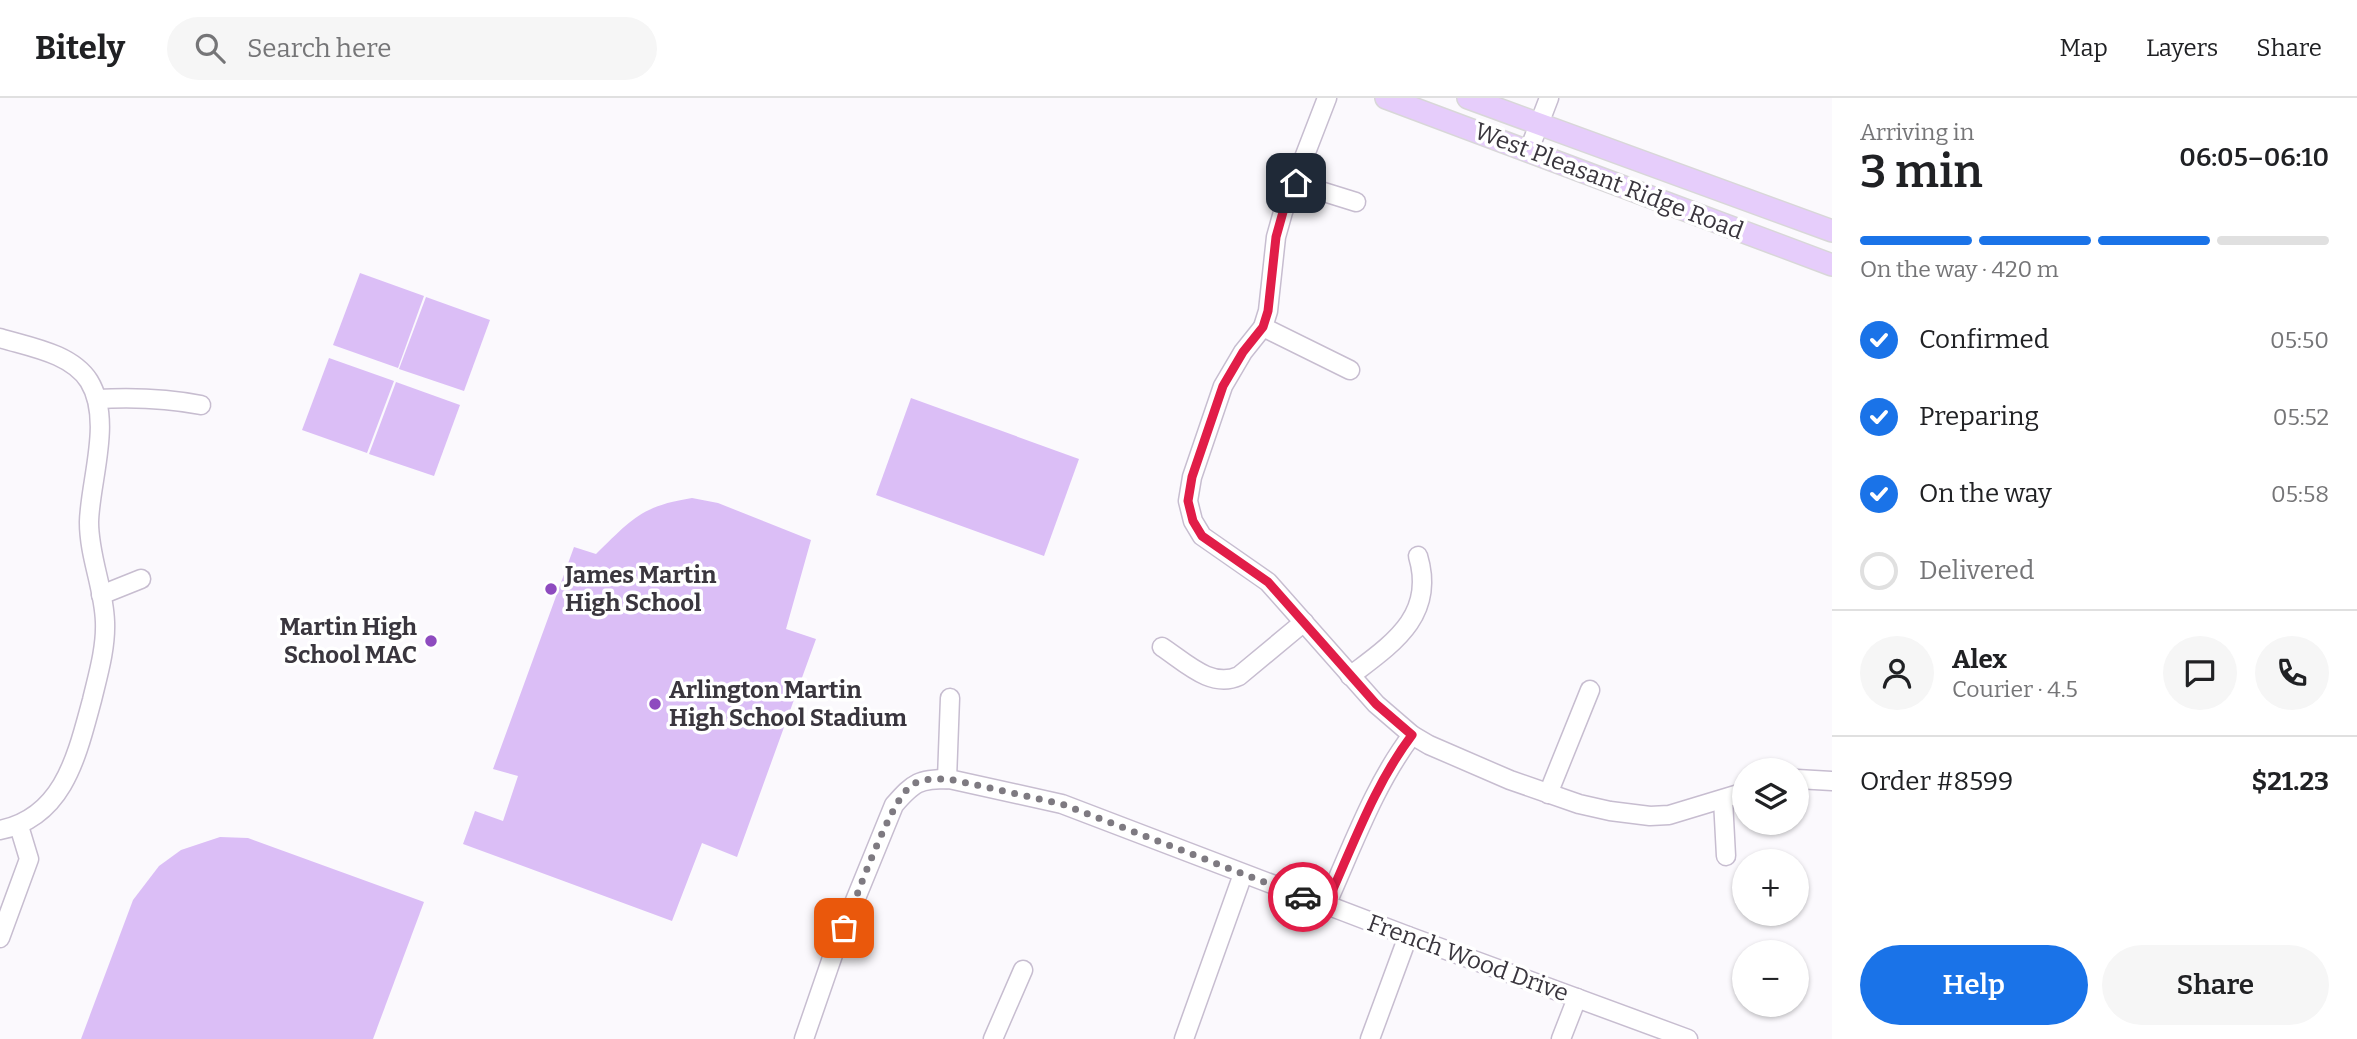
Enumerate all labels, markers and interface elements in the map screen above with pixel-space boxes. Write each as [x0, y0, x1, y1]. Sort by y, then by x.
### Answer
search box [167, 17, 657, 80]
text: Bitely [35, 28, 125, 68]
icon: search [191, 29, 229, 67]
text: Search here [247, 33, 391, 64]
text: Map [2060, 34, 2108, 62]
text: Layers [2146, 34, 2218, 62]
text: Share [2256, 34, 2322, 62]
street label: West Pleasant Ridge Road [1471, 117, 1747, 245]
text: Arriving in [1860, 118, 1974, 146]
text: 06:05–06:10 [2179, 142, 2329, 173]
text: 3 min [1860, 144, 1983, 199]
pin [1266, 153, 1326, 213]
icon: home [1277, 164, 1315, 202]
text: On the way · 420 m [1860, 255, 2059, 283]
icon: check [1860, 321, 1898, 359]
text: Confirmed [1919, 324, 2049, 355]
text: 05:50 [2270, 326, 2329, 354]
icon: check [1860, 398, 1898, 436]
text: Preparing [1919, 401, 2039, 432]
text: 05:52 [2273, 403, 2329, 431]
icon: check [1860, 475, 1898, 513]
text: On the way [1919, 478, 2052, 509]
text: 05:58 [2271, 480, 2329, 508]
text: Delivered [1919, 555, 2034, 586]
place label: James Martin High School [563, 561, 717, 617]
marker: James Martin High School [543, 581, 559, 597]
place label: Martin High School MAC [279, 613, 417, 669]
marker: Martin High School MAC [423, 633, 439, 649]
button: person [1860, 636, 1934, 710]
button: chat [2163, 636, 2237, 710]
button: phone [2255, 636, 2329, 710]
text: Alex [1952, 644, 2007, 675]
text: Courier · 4.5 [1952, 675, 2078, 703]
place label: Arlington Martin High School Stadium [669, 676, 907, 732]
marker: Arlington Martin High School Stadium [647, 696, 663, 712]
map controls [1732, 758, 1809, 1017]
button: layers [1732, 758, 1809, 835]
text: Order #8599 [1860, 766, 2013, 797]
text: $21.23 [2251, 766, 2329, 797]
button: + [1732, 849, 1809, 926]
courier [1268, 862, 1338, 932]
icon: car [1284, 878, 1322, 916]
pin [814, 898, 874, 958]
icon: bag [825, 909, 863, 947]
street label: French Wood Drive [1364, 909, 1572, 1007]
button: − [1732, 940, 1809, 1017]
button: Help [1860, 945, 2088, 1025]
button: Share [2102, 945, 2329, 1025]

